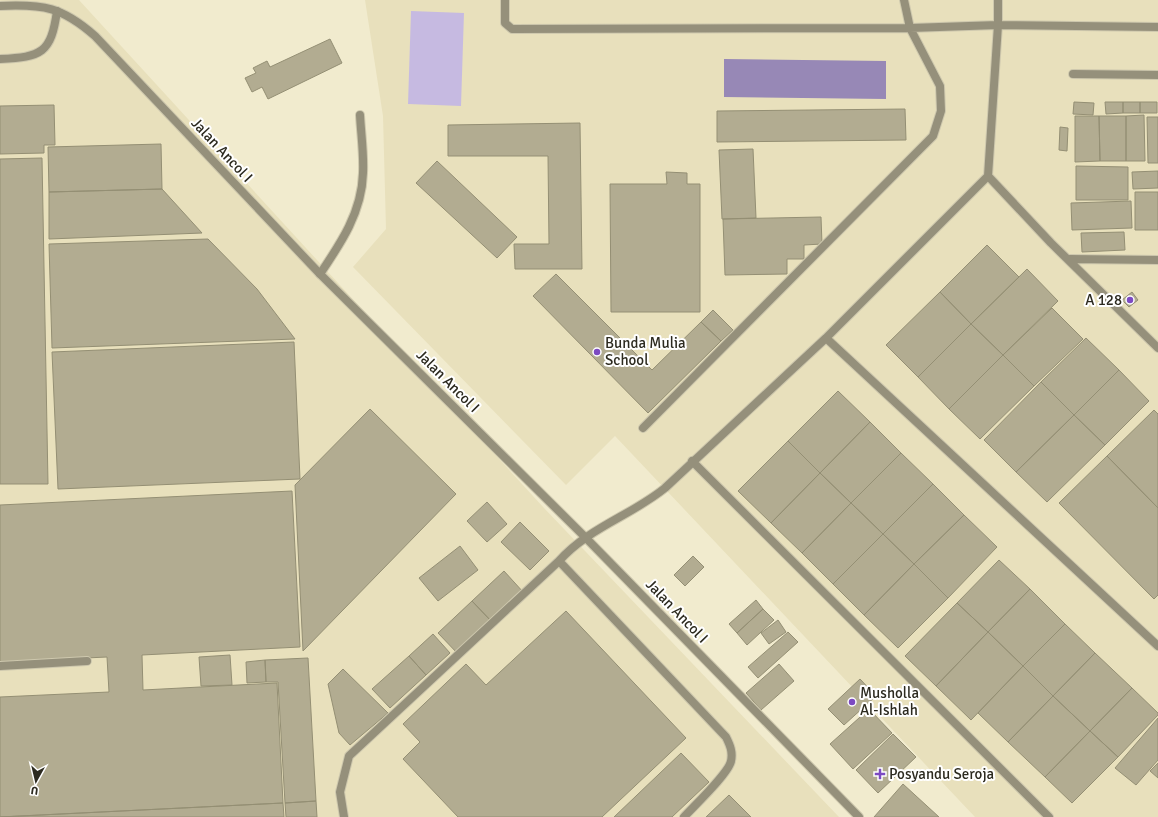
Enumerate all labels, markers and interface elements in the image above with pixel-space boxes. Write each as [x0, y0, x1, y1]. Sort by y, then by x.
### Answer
street label: Jalan Ancol I [188, 114, 256, 186]
place label: A 128 [1085, 291, 1122, 309]
marker: A 128 [1125, 295, 1135, 305]
place label: Bunda Mulia School [605, 334, 686, 369]
street label: Jalan Ancol I [413, 346, 483, 416]
marker: Bunda Mulia School [592, 347, 602, 357]
street label: Jalan Ancol I [642, 575, 712, 647]
place label: Musholla Al-Ishlah [860, 684, 919, 719]
marker: Musholla Al-Ishlah [847, 697, 857, 707]
north arrow [16, 761, 56, 801]
place label: Posyandu Seroja [889, 765, 994, 783]
marker: Posyandu Seroja [874, 768, 886, 780]
text: U [30, 783, 39, 797]

